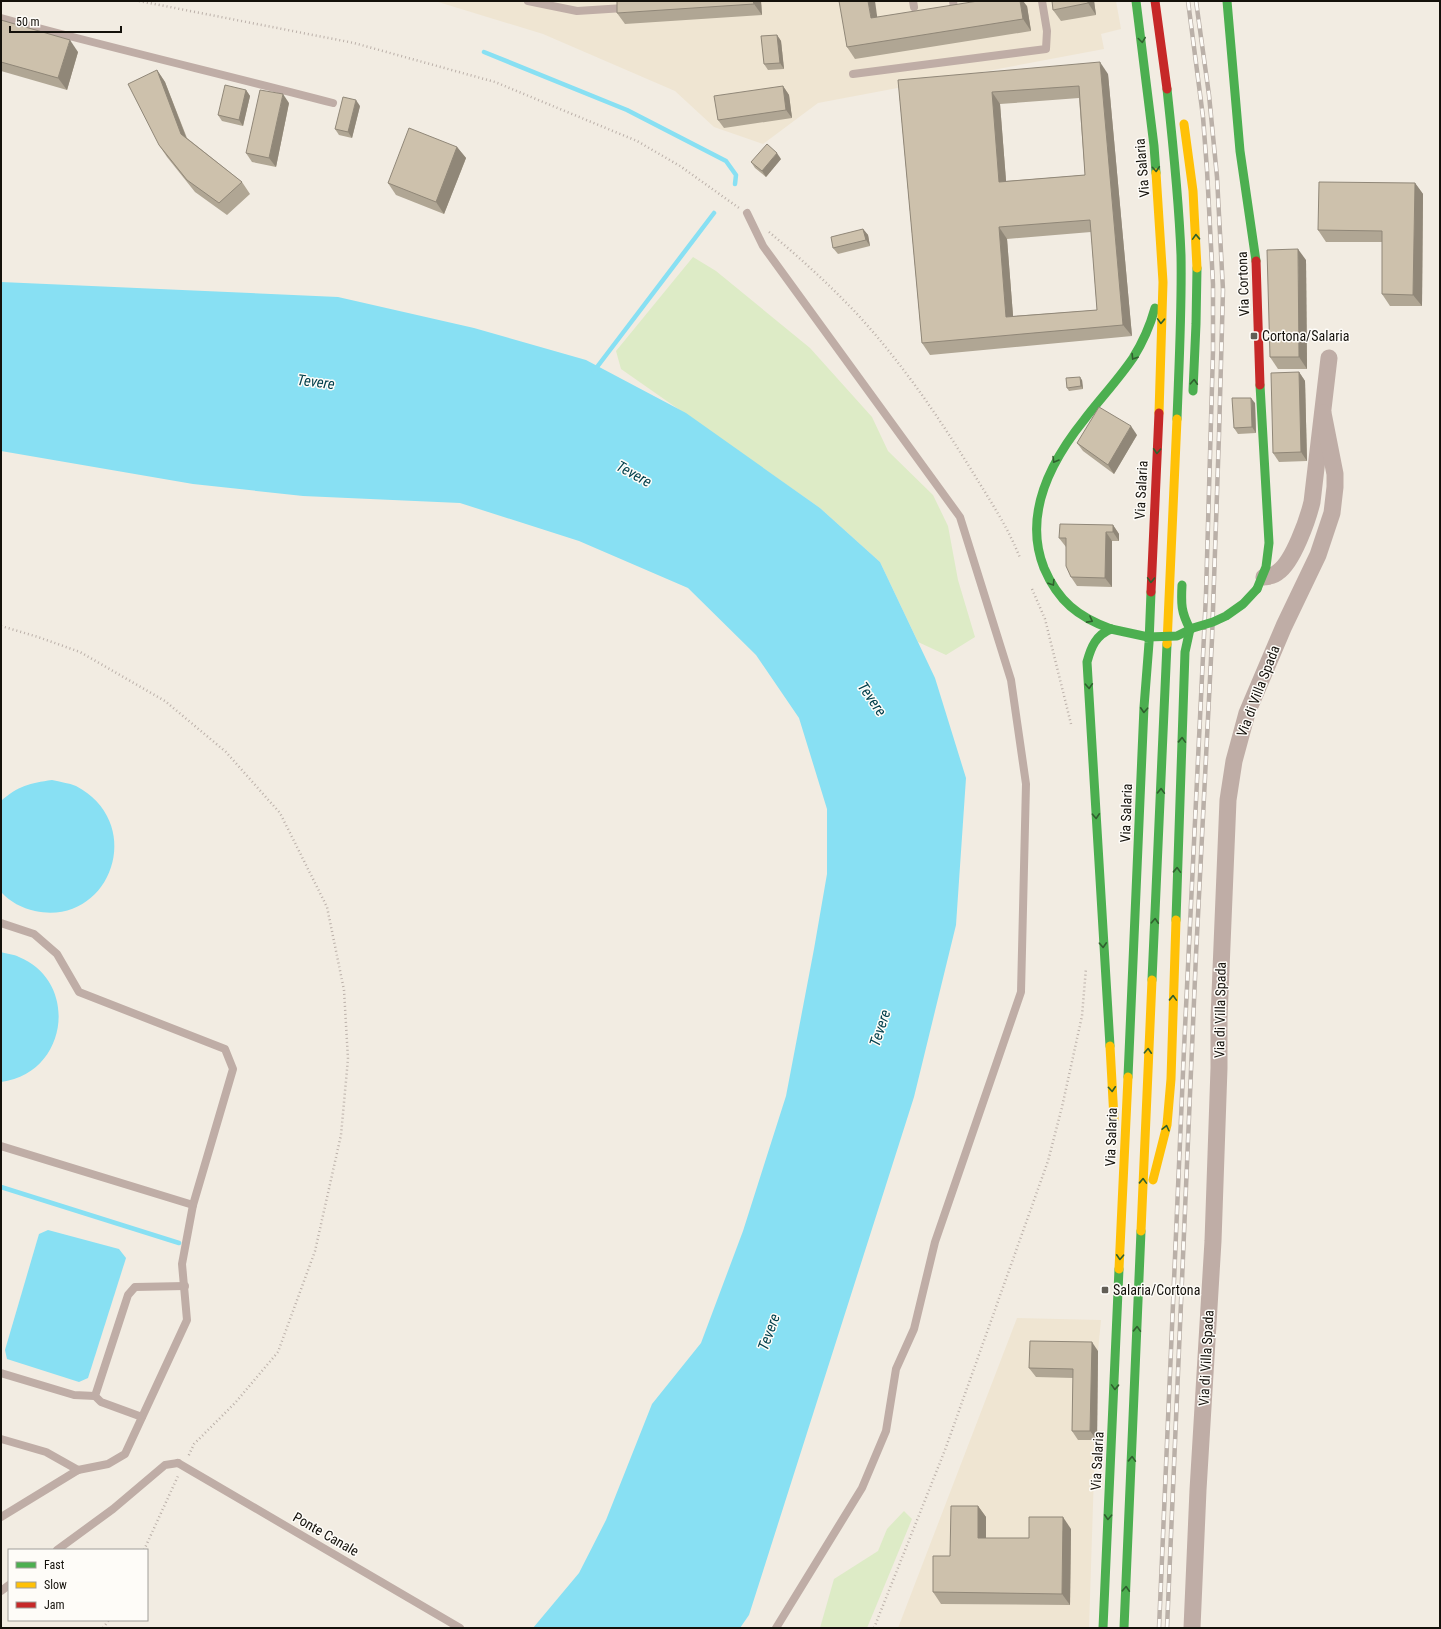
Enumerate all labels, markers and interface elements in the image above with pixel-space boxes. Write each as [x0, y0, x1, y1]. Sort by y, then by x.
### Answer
scale bar [10, 8, 121, 34]
text: 50 m [16, 15, 40, 29]
one-way arrow [1137, 37, 1146, 43]
street label: Via Salaria [1131, 138, 1153, 198]
one-way arrow [1152, 166, 1161, 172]
one-way arrow [1192, 234, 1201, 240]
street label: Via Cortona [1234, 251, 1252, 317]
one-way arrow [1157, 318, 1166, 324]
place label: Cortona/Salaria [1262, 328, 1349, 344]
marker: Cortona/Salaria [1249, 331, 1259, 341]
one-way arrow [1131, 353, 1138, 360]
water label: Tevere [296, 371, 336, 393]
one-way arrow [1189, 379, 1198, 385]
one-way arrow [1152, 448, 1161, 454]
one-way arrow [1053, 456, 1060, 463]
water label: Tevere [613, 457, 655, 491]
street label: Via Salaria [1131, 460, 1151, 520]
one-way arrow [1147, 577, 1155, 583]
one-way arrow [1047, 579, 1054, 586]
one-way arrow [1086, 615, 1093, 623]
street label: Via di Villa Spada [1233, 643, 1283, 739]
water label: Tevere [854, 678, 890, 720]
one-way arrow [1084, 683, 1093, 689]
one-way arrow [1140, 707, 1149, 713]
one-way arrow [1178, 737, 1186, 743]
street label: Via Salaria [1117, 783, 1135, 843]
one-way arrow [1157, 788, 1165, 794]
one-way arrow [1092, 813, 1100, 819]
one-way arrow [1173, 867, 1182, 873]
one-way arrow [1151, 918, 1159, 924]
one-way arrow [1099, 942, 1108, 948]
street label: Via di Villa Spada [1211, 962, 1229, 1058]
one-way arrow [1169, 995, 1177, 1001]
water label: Tevere [866, 1007, 894, 1049]
one-way arrow [1144, 1048, 1153, 1054]
one-way arrow [1107, 1086, 1116, 1092]
street label: Via Salaria [1102, 1107, 1120, 1167]
one-way arrow [1162, 1124, 1170, 1131]
one-way arrow [1139, 1178, 1147, 1184]
one-way arrow [1116, 1254, 1124, 1260]
place label: Salaria/Cortona [1113, 1282, 1200, 1298]
marker: Salaria/Cortona [1100, 1285, 1110, 1295]
street label: Via di Villa Spada [1195, 1310, 1217, 1406]
water label: Tevere [754, 1311, 784, 1353]
one-way arrow [1133, 1326, 1141, 1332]
one-way arrow [1110, 1384, 1119, 1390]
street label: Via Salaria [1087, 1431, 1107, 1491]
one-way arrow [1127, 1456, 1136, 1462]
street label: Ponte Canale [290, 1509, 362, 1559]
one-way arrow [1104, 1514, 1113, 1520]
legend [8, 1549, 148, 1621]
text: Fast [44, 1558, 65, 1572]
text: Slow [44, 1578, 67, 1592]
one-way arrow [1121, 1586, 1130, 1592]
text: Jam [44, 1598, 65, 1612]

